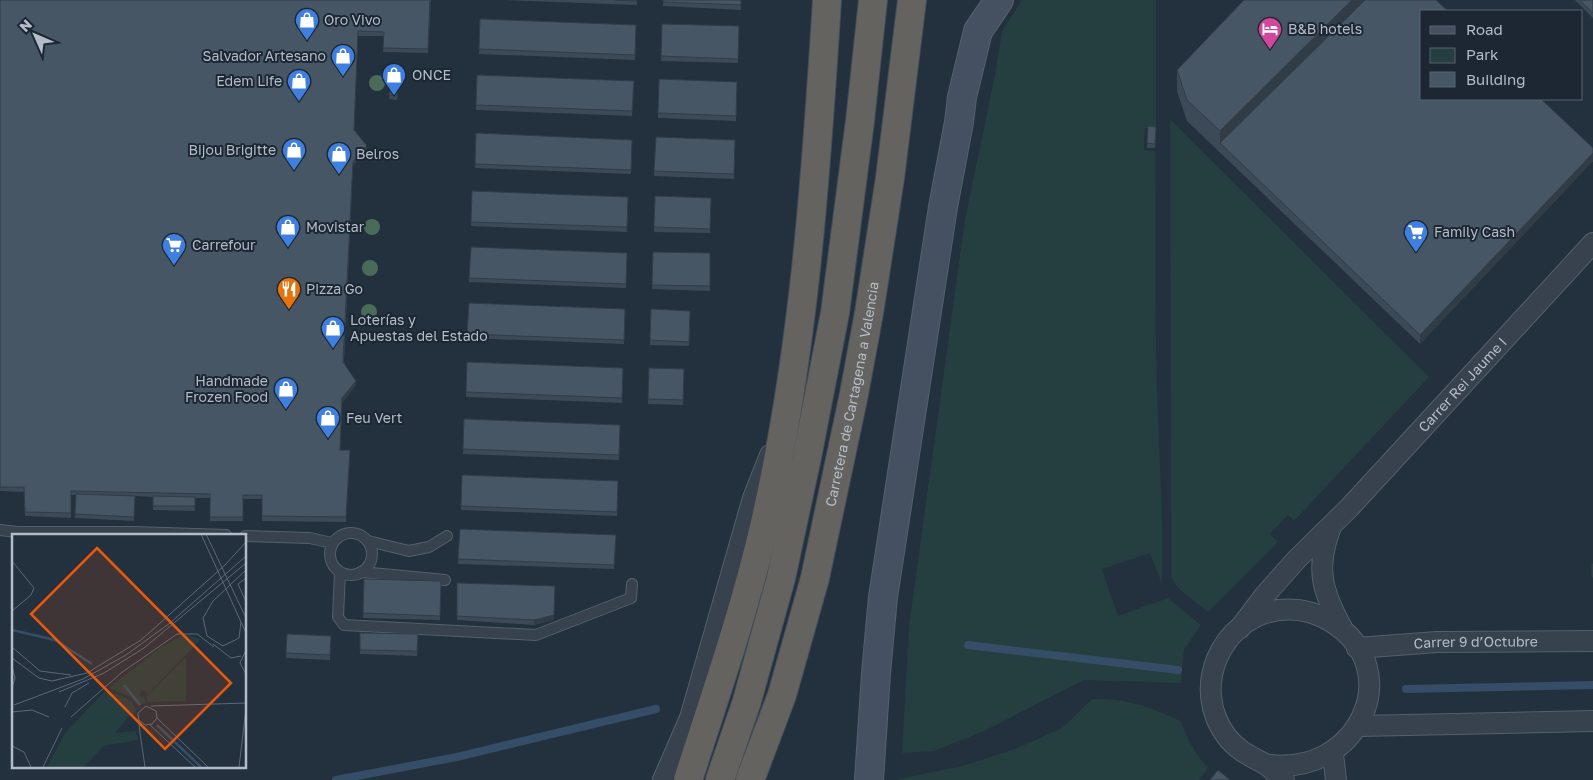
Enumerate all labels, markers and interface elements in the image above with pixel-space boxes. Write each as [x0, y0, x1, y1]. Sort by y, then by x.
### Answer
shop icon: Oro Vivo [294, 7, 320, 41]
north arrow [10, 10, 60, 60]
legend [1420, 10, 1583, 100]
place label: Oro Vivo [324, 11, 381, 28]
text: N [16, 16, 35, 35]
hotel icon: B&B hotels [1257, 16, 1283, 50]
place label: B&B hotels [1288, 20, 1362, 37]
text: Road [1466, 20, 1503, 38]
shop icon: Salvador Artesano [330, 43, 356, 77]
text: Park [1466, 45, 1499, 63]
place label: Salvador Artesano [202, 47, 326, 64]
shop icon: ONCE [381, 62, 407, 96]
place label: ONCE [412, 66, 451, 83]
shop icon: Edem Life [286, 68, 312, 102]
text: Building [1466, 70, 1526, 88]
place label: Edem Life [216, 72, 282, 89]
shop icon: Bijou Brigitte [281, 137, 307, 171]
place label: Bijou Brigitte [189, 141, 276, 158]
shop icon: Belros [326, 141, 352, 175]
place label: Belros [356, 145, 399, 162]
shop icon: Movistar [275, 214, 301, 248]
place label: Movistar [306, 218, 365, 235]
supermarket icon: Family Cash [1403, 219, 1429, 253]
place label: Family Cash [1434, 223, 1515, 240]
supermarket icon: Carrefour [161, 232, 187, 266]
place label: Carrefour [192, 236, 256, 253]
restaurant icon: Pizza Go [276, 276, 302, 310]
place label: Pizza Go [306, 280, 363, 297]
street label: Carretera de Cartagena a Valencia [821, 280, 882, 508]
place label: Loterías y Apuestas del Estado [350, 311, 488, 344]
shop icon: Loterías y Apuestas del Estado [320, 315, 346, 349]
street label: Carrer Rei Jaume I [1414, 333, 1510, 435]
place label: Handmade Frozen Food [185, 372, 268, 405]
shop icon: Handmade Frozen Food [273, 376, 299, 410]
shop icon: Feu Vert [315, 405, 341, 439]
place label: Feu Vert [346, 409, 402, 426]
inset map [12, 534, 246, 768]
street label: Carrer 9 d’Octubre [1413, 632, 1538, 652]

